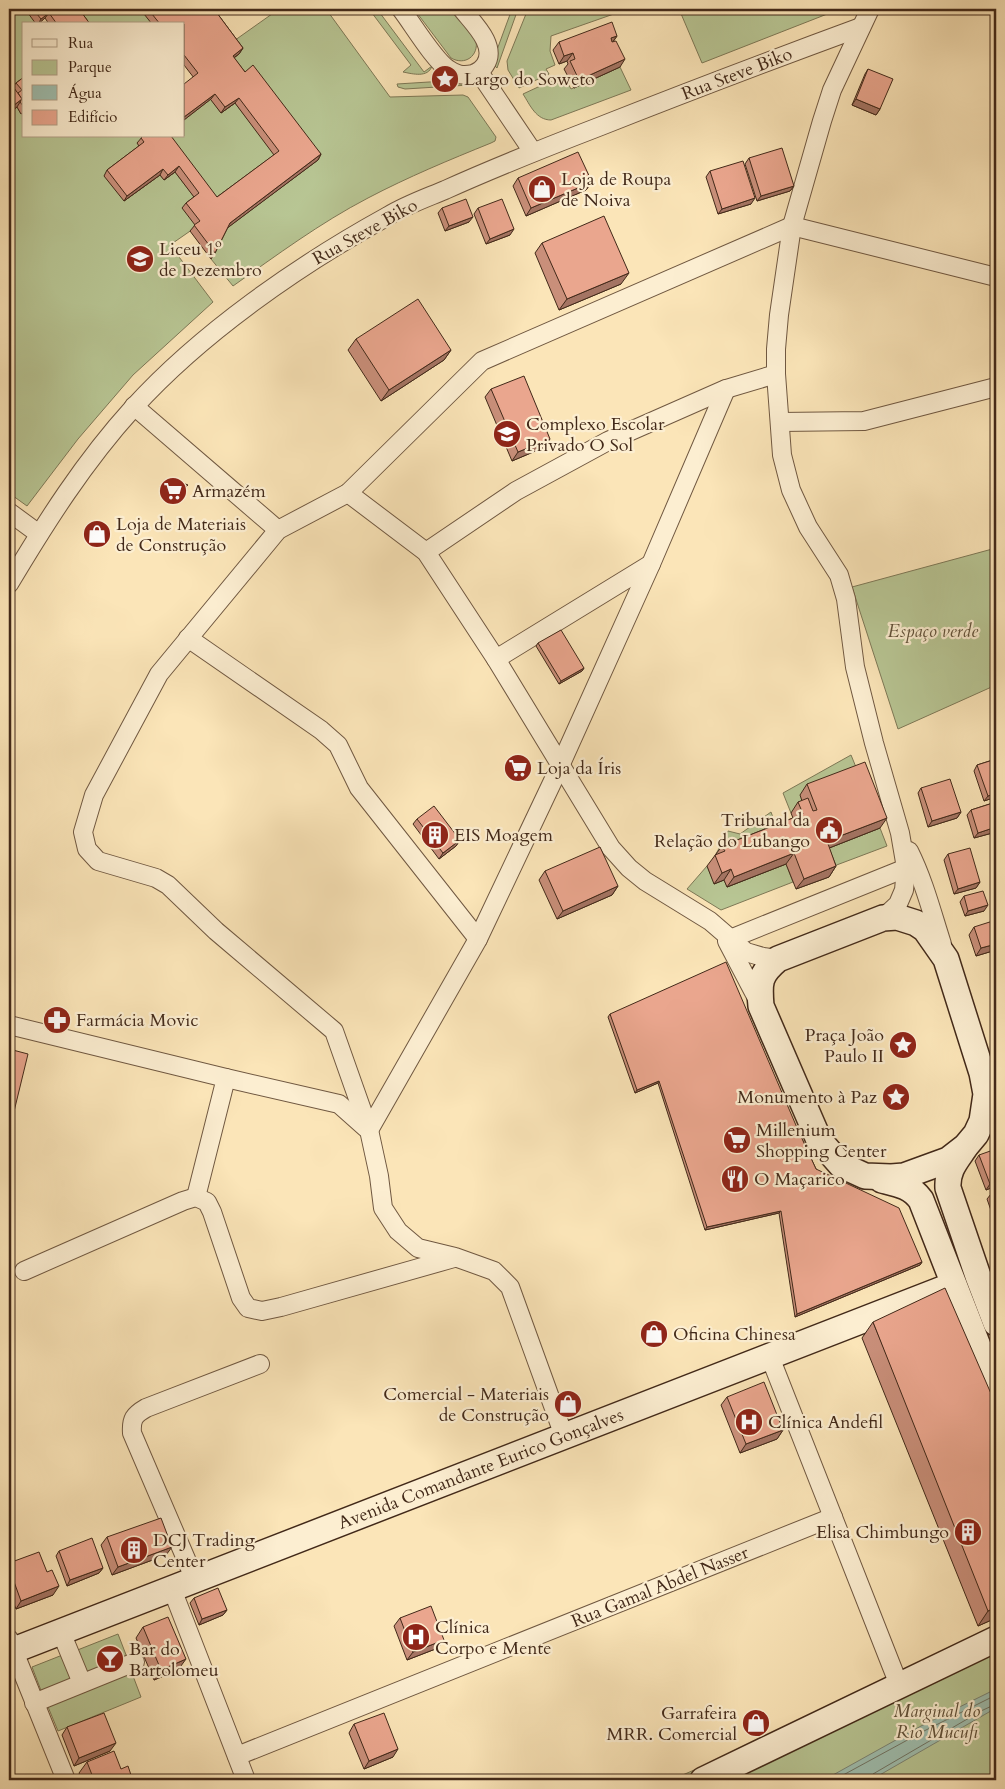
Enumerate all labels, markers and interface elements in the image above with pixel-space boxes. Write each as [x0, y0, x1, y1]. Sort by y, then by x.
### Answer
legend [22, 22, 185, 138]
text: Rua [68, 33, 94, 53]
street label: Rua Steve Biko [678, 41, 796, 107]
text: Parque [68, 57, 112, 77]
place icon: Largo do Soweto [430, 64, 460, 94]
place label: Largo do Soweto [464, 67, 595, 92]
text: Água [68, 83, 102, 103]
text: Edifício [68, 107, 117, 127]
place label: Loja de Roupa de Noiva [561, 167, 672, 213]
shop icon: Loja de Roupa de Noiva [527, 174, 557, 204]
street label: Rua Steve Biko [308, 193, 422, 271]
place label: Liceu 1º de Dezembro [159, 237, 262, 283]
school or university icon: Liceu 1º de Dezembro [125, 244, 155, 274]
place label: Complexo Escolar Privado O Sol [526, 412, 665, 458]
school or university icon: Complexo Escolar Privado O Sol [492, 419, 522, 449]
supermarket icon: Armazém [158, 476, 188, 506]
place label: Armazém [192, 479, 267, 504]
place label: Loja de Materiais de Construção [116, 512, 246, 558]
shop icon: Loja de Materiais de Construção [82, 519, 112, 549]
park label: Espaço verde [888, 619, 979, 644]
supermarket icon: Loja da Íris [503, 753, 533, 783]
place label: Loja da Íris [537, 756, 621, 781]
place label: Tribunal da Relação do Lubango [654, 808, 810, 854]
public building icon: Tribunal da Relação do Lubango [814, 815, 844, 845]
building icon: EIS Moagem [420, 820, 450, 850]
place label: EIS Moagem [454, 823, 554, 848]
pharmacy icon: Farmácia Movic [42, 1005, 72, 1035]
place label: Farmácia Movic [76, 1008, 199, 1033]
place label: Praça João Paulo II [805, 1023, 884, 1069]
place icon: Praça João Paulo II [888, 1030, 918, 1060]
place icon: Monumento à Paz [881, 1082, 911, 1112]
place label: Monumento à Paz [737, 1085, 877, 1110]
place label: Millenium Shopping Center [756, 1118, 887, 1164]
supermarket icon: Millenium Shopping Center [722, 1125, 752, 1155]
restaurant icon: O Maçarico [720, 1164, 750, 1194]
place label: O Maçarico [754, 1167, 845, 1192]
shop icon: Oficina Chinesa [639, 1319, 669, 1349]
place label: Oficina Chinesa [673, 1322, 796, 1347]
place label: Comercial - Materiais de Construção [383, 1382, 549, 1428]
shop icon: Comercial - Materiais de Construção [553, 1389, 583, 1419]
street label: Avenida Comandante Eurico Gonçalves [334, 1402, 627, 1535]
hospital icon: Clínica Andefil [734, 1407, 764, 1437]
place label: Clínica Andefil [768, 1410, 883, 1435]
building icon: Elisa Chimbungo [953, 1517, 983, 1547]
place label: Elisa Chimbungo [816, 1520, 949, 1545]
place label: DCJ Trading Center [153, 1528, 256, 1574]
building icon: DCJ Trading Center [119, 1535, 149, 1565]
street label: Rua Gamal Abdel Nasser [568, 1540, 753, 1634]
place label: Clínica Corpo e Mente [435, 1615, 551, 1661]
hospital icon: Clínica Corpo e Mente [401, 1622, 431, 1652]
place label: Bar do Bartolomeu [129, 1637, 219, 1683]
bar icon: Bar do Bartolomeu [95, 1644, 125, 1674]
park label: Marginal do Rio Mucufi [894, 1699, 980, 1745]
place label: Garrafeira MRR. Comercial [607, 1701, 737, 1747]
shop icon: Garrafeira MRR. Comercial [741, 1708, 771, 1738]

